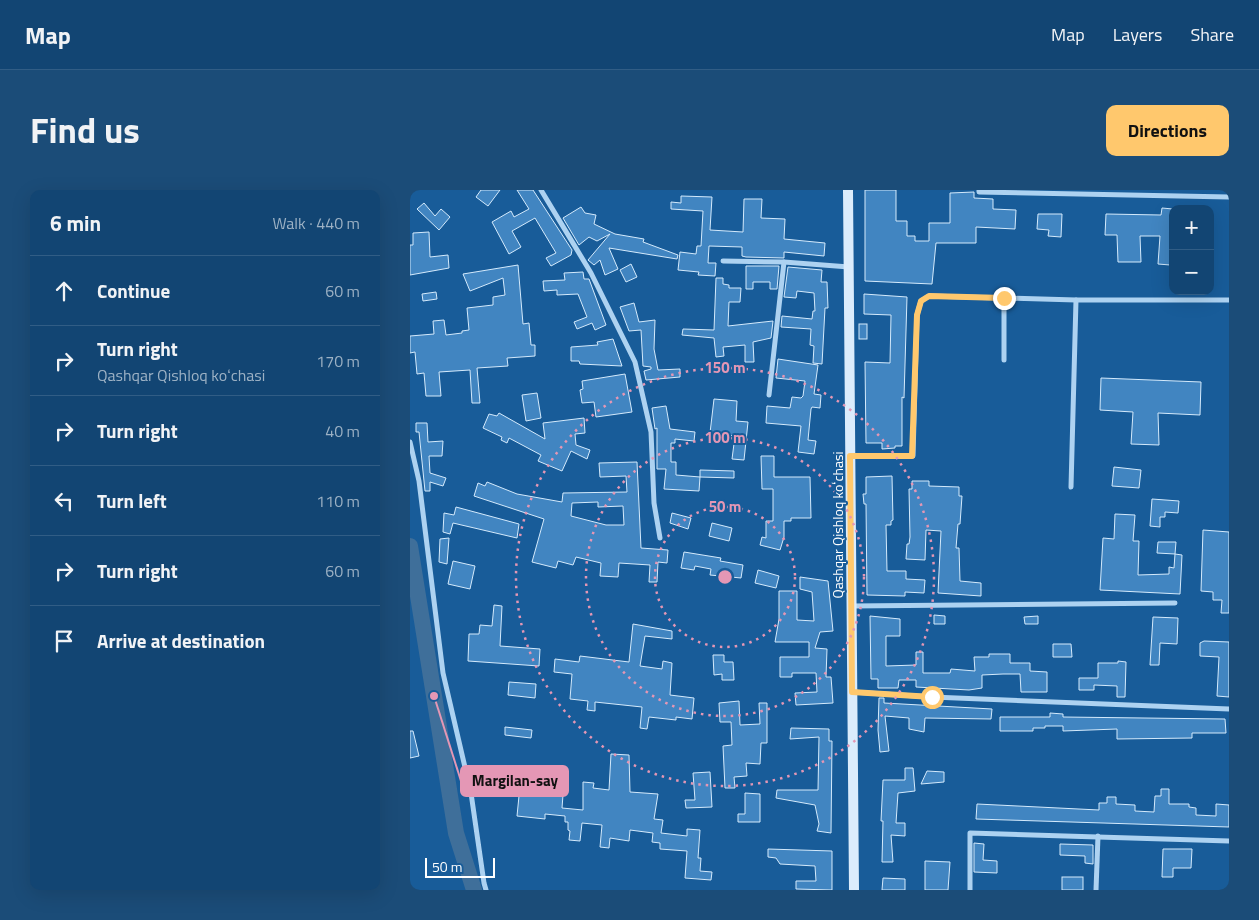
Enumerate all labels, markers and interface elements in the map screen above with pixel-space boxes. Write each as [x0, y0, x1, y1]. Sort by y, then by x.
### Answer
text: Map [25, 17, 71, 53]
text: Map [1051, 21, 1085, 48]
text: Layers [1113, 21, 1162, 48]
text: Share [1190, 21, 1234, 48]
text: Find us [30, 103, 140, 157]
button: Directions [1106, 105, 1229, 156]
map controls [1169, 205, 1214, 295]
button: + [1169, 205, 1214, 250]
text: 6 min [50, 207, 101, 239]
text: Walk · 440 m [272, 211, 360, 235]
button: − [1169, 250, 1214, 295]
text: Continue [97, 276, 170, 305]
icon: ahead [50, 277, 78, 305]
text: 60 m [325, 279, 360, 303]
route end [993, 287, 1016, 310]
text: Turn right [97, 334, 178, 363]
icon: right [50, 347, 78, 375]
text: 170 m [316, 349, 360, 373]
text: 150 m [704, 356, 746, 379]
text: Qashqar Qishloq koʻchasi [97, 363, 265, 387]
text: Turn right [97, 416, 178, 445]
icon: right [50, 417, 78, 445]
text: 40 m [325, 419, 360, 443]
text: 100 m [704, 426, 746, 449]
street label: Qashqar Qishloq koʻchasi [827, 451, 848, 599]
text: Turn left [97, 486, 167, 515]
icon: left [50, 487, 78, 515]
text: 110 m [316, 489, 360, 513]
text: 50 m [709, 495, 741, 518]
text: Turn right [97, 556, 178, 585]
icon: right [50, 557, 78, 585]
text: 60 m [325, 559, 360, 583]
centre of rings [716, 568, 734, 586]
text: Arrive at destination [97, 626, 265, 655]
icon: arrive [50, 627, 78, 655]
route start [921, 686, 944, 709]
callout: Margilan-say [461, 766, 568, 796]
text: Margilan-say [472, 769, 559, 792]
scale bar [425, 855, 495, 878]
text: 50 m [432, 856, 462, 877]

